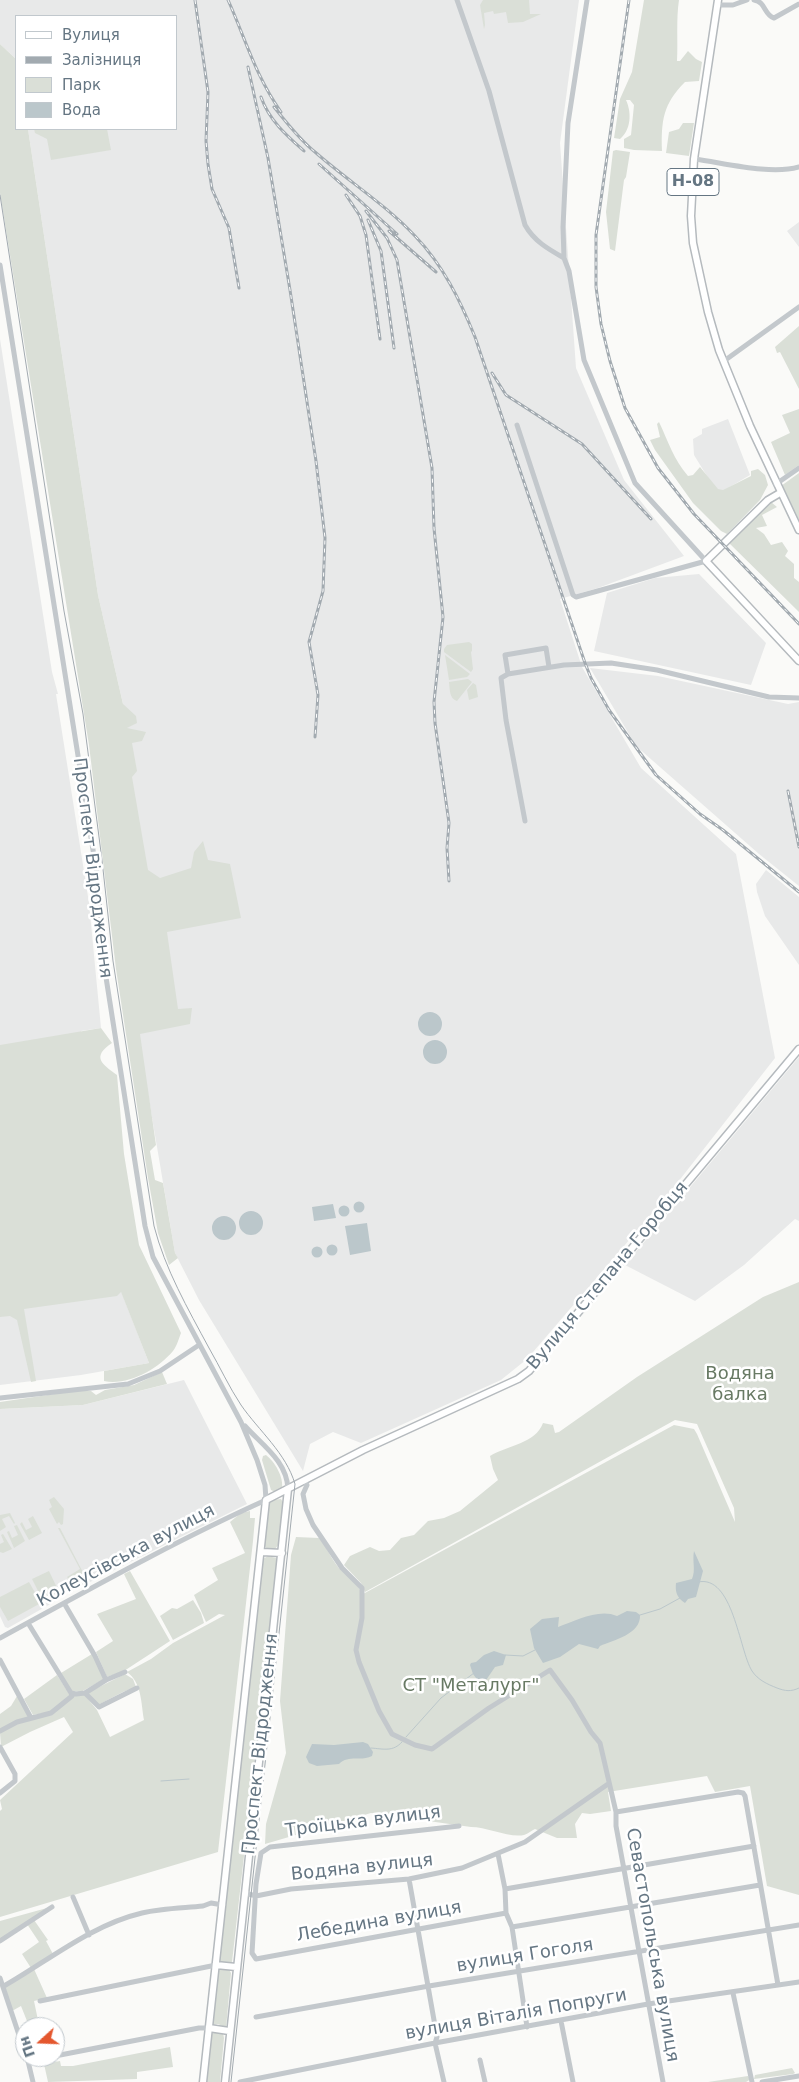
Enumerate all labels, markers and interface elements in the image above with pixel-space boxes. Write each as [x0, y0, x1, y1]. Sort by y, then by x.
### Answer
legend [15, 15, 178, 130]
text: Вулиця [62, 26, 120, 44]
text: Залізниця [62, 51, 141, 69]
text: Парк [62, 76, 101, 94]
text: Вода [62, 101, 101, 119]
road number: Н-08 [667, 168, 719, 196]
street label: Проспект Відродження [68, 756, 116, 980]
street label: Вулиця Степана Горобця [523, 1177, 693, 1375]
park label: Водяна балка [705, 1363, 775, 1406]
street label: Колеусівська вулиця [33, 1500, 219, 1612]
street label: Проспект Відродження [239, 1632, 283, 1856]
park label: СТ "Металург" [402, 1675, 540, 1697]
street label: Троїцька вулиця [284, 1802, 442, 1842]
street label: Севастопольська вулиця [621, 1826, 683, 2064]
street label: Водяна вулиця [290, 1850, 434, 1886]
street label: Лебедина вулиця [295, 1897, 463, 1947]
street label: вулиця Гоголя [455, 1935, 595, 1977]
street label: вулиця Віталія Попруги [403, 1985, 629, 2045]
north arrow [15, 2017, 65, 2067]
text: Пн [16, 2034, 38, 2060]

